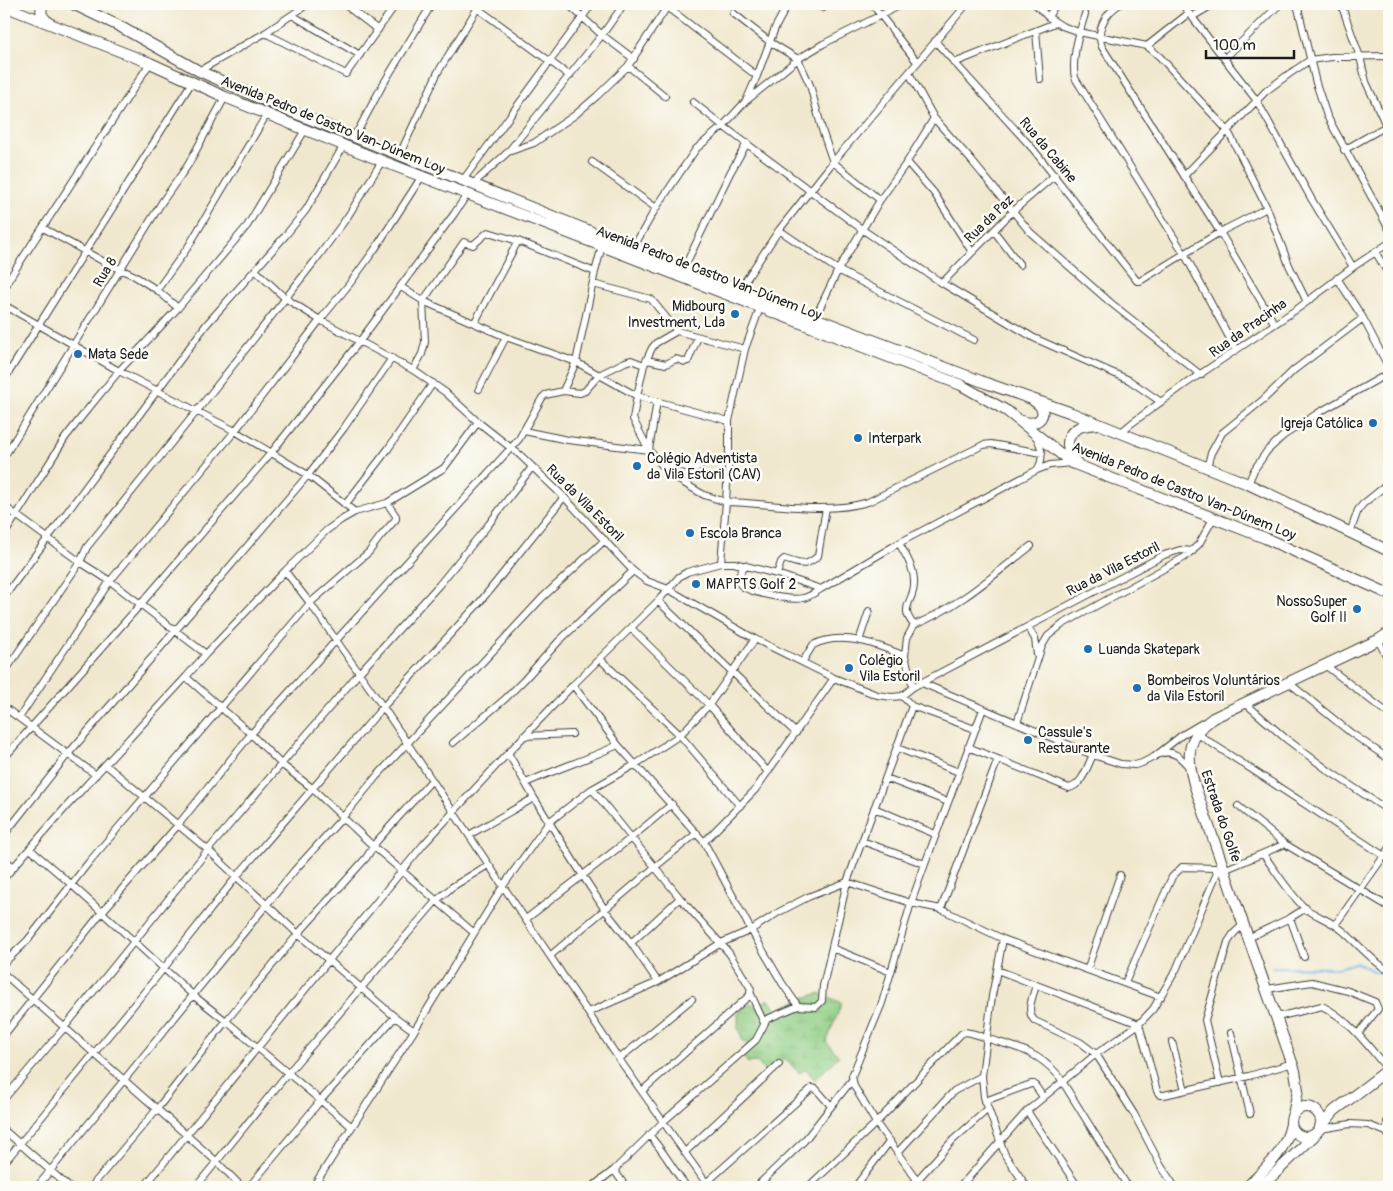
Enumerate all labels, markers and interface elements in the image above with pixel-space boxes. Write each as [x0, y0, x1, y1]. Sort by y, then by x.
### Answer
scale bar [1206, 28, 1293, 60]
text: 100 m [1213, 36, 1256, 55]
street label: Avenida Pedro de Castro Van-Dúnem Loy [219, 72, 447, 178]
street label: Rua da Cabine [1016, 114, 1080, 186]
street label: Rua da Paz [961, 191, 1017, 247]
street label: Avenida Pedro de Castro Van-Dúnem Loy [594, 222, 824, 324]
street label: Rua 8 [90, 254, 120, 290]
street label: Rua da Pracinha [1206, 295, 1290, 361]
place label: Midbourg Investment, Lda [628, 298, 725, 331]
marker: Midbourg Investment, Lda [729, 308, 741, 320]
place label: Mata Sede [88, 346, 148, 363]
marker: Mata Sede [72, 348, 84, 360]
place label: Igreja Católica [1280, 415, 1363, 432]
marker: Igreja Católica [1367, 417, 1379, 429]
place label: Interpark [868, 430, 921, 447]
marker: Interpark [852, 432, 864, 444]
street label: Avenida Pedro de Castro Van-Dúnem Loy [1070, 438, 1298, 544]
place label: Colégio Adventista da Vila Estoril (CAV) [647, 450, 761, 483]
marker: Colégio Adventista da Vila Estoril (CAV) [631, 460, 643, 472]
street label: Rua da Vila Estoril [543, 461, 627, 545]
place label: Escola Branca [700, 525, 782, 542]
marker: Escola Branca [684, 527, 696, 539]
street label: Rua da Vila Estoril [1064, 538, 1162, 600]
place label: MAPPTS Golf 2 [706, 576, 796, 593]
marker: MAPPTS Golf 2 [690, 578, 702, 590]
place label: NossoSuper Golf II [1276, 593, 1347, 626]
marker: NossoSuper Golf II [1351, 603, 1363, 615]
place label: Luanda Skatepark [1098, 641, 1200, 658]
marker: Luanda Skatepark [1082, 643, 1094, 655]
place label: Colégio Vila Estoril [859, 652, 920, 685]
marker: Colégio Vila Estoril [843, 662, 855, 674]
place label: Bombeiros Voluntários da Vila Estoril [1147, 672, 1281, 705]
marker: Bombeiros Voluntários da Vila Estoril [1131, 682, 1143, 694]
place label: Cassule's Restaurante [1038, 724, 1110, 757]
marker: Cassule's Restaurante [1022, 734, 1034, 746]
street label: Estrada do Golfe [1197, 768, 1245, 864]

